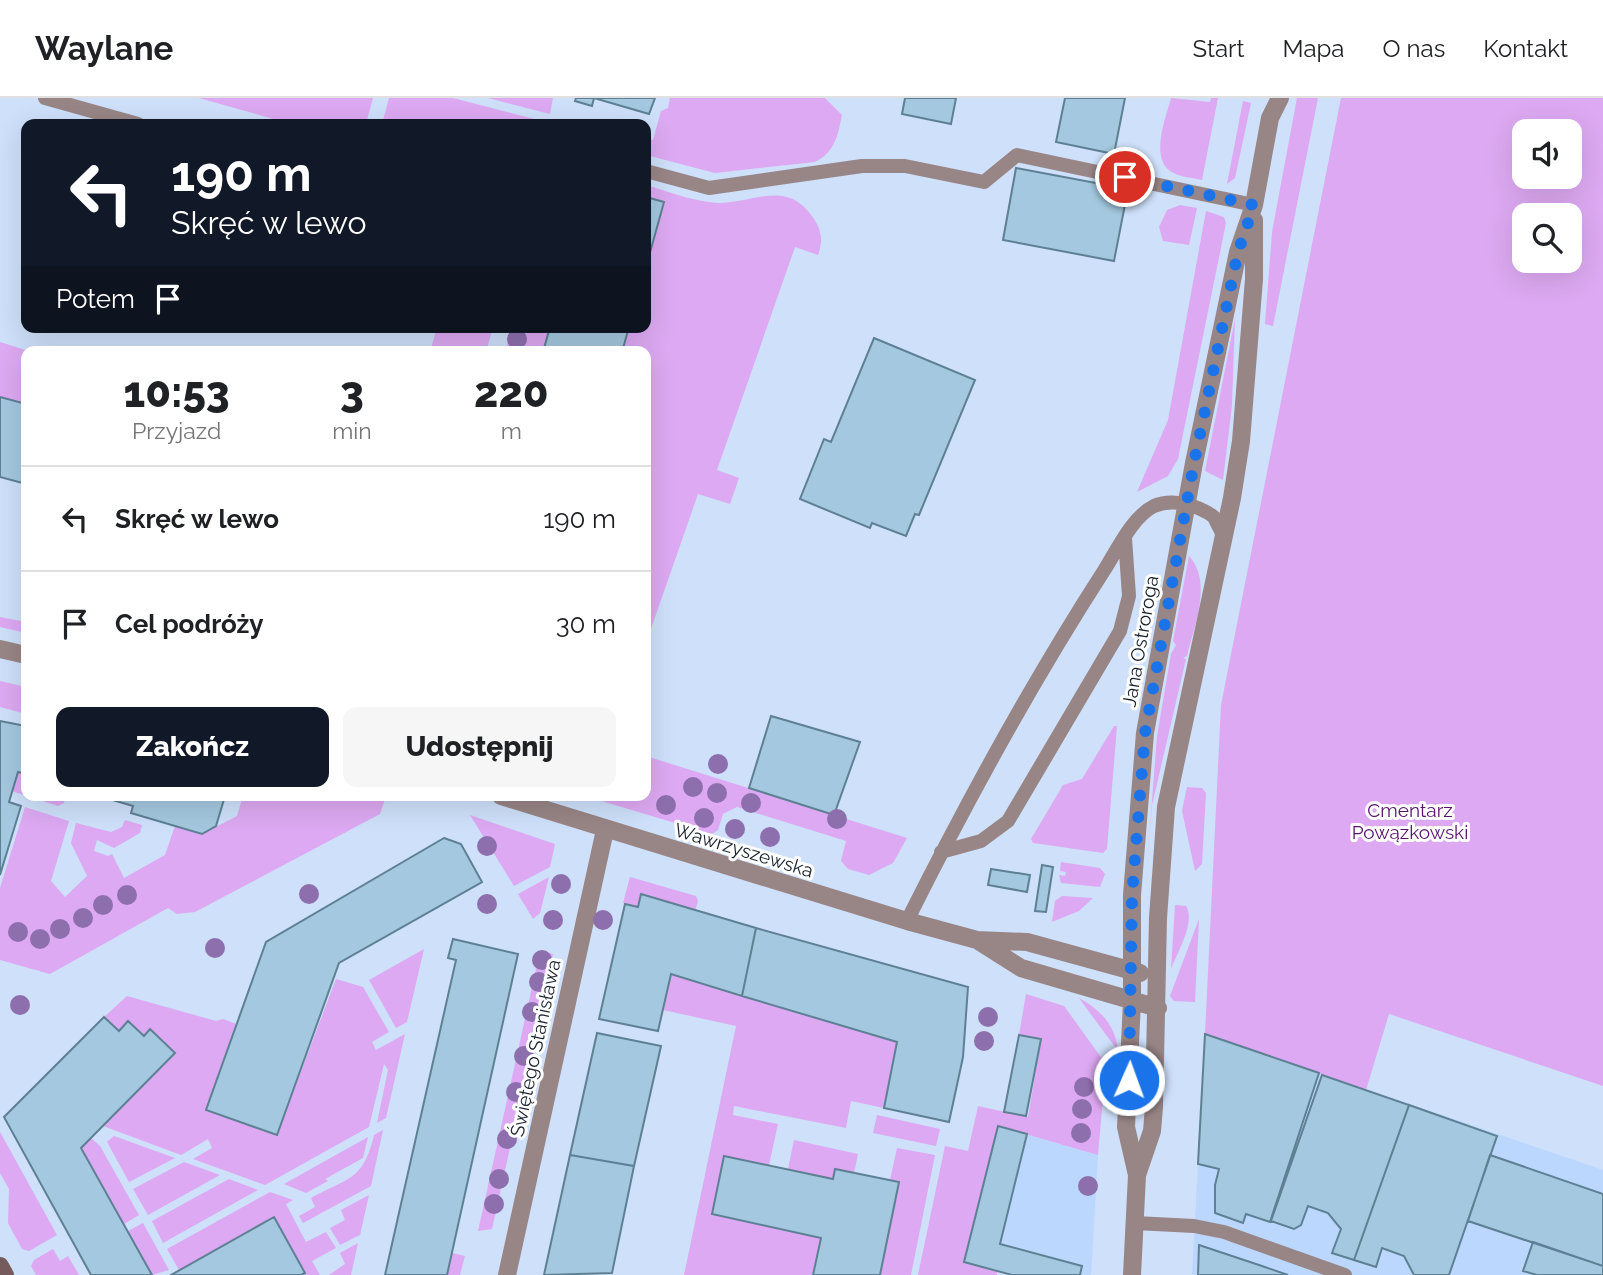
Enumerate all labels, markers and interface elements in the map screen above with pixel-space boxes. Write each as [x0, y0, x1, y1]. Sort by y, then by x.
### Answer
text: Waylane [35, 29, 173, 68]
text: Start [1193, 34, 1245, 63]
text: Mapa [1283, 34, 1344, 63]
text: O nas [1382, 34, 1445, 63]
text: Kontakt [1483, 34, 1568, 63]
map controls [1512, 119, 1582, 273]
button: sound [1512, 119, 1582, 189]
text: 190 m [171, 145, 312, 202]
icon: left [56, 147, 147, 238]
pin [1095, 147, 1155, 207]
icon: arrive [1106, 158, 1144, 196]
button: search [1512, 203, 1582, 273]
text: Skręć w lewo [171, 204, 367, 241]
icon: arrive [149, 280, 187, 318]
text: Potem [56, 284, 135, 314]
text: 10:53 [123, 368, 230, 417]
text: 3 [340, 368, 364, 417]
text: 220 [474, 368, 549, 417]
text: Przyjazd [132, 417, 221, 444]
text: min [332, 417, 372, 444]
text: m [501, 417, 522, 444]
icon: left [56, 500, 94, 538]
text: Skręć w lewo [115, 504, 279, 534]
text: 190 m [543, 504, 616, 534]
street label: Jana Ostroroga [1118, 574, 1162, 708]
icon: arrive [56, 605, 94, 643]
text: Cel podróży [115, 609, 264, 639]
text: 30 m [556, 609, 616, 639]
button: Zakończ [56, 707, 329, 787]
button: Udostępnij [343, 707, 616, 787]
park label: Cmentarz Powązkowski [1352, 799, 1468, 843]
street label: Wawrzyszewska [672, 818, 816, 882]
street label: Świętego Stanisława [505, 957, 565, 1139]
position arrow [1092, 1043, 1166, 1117]

